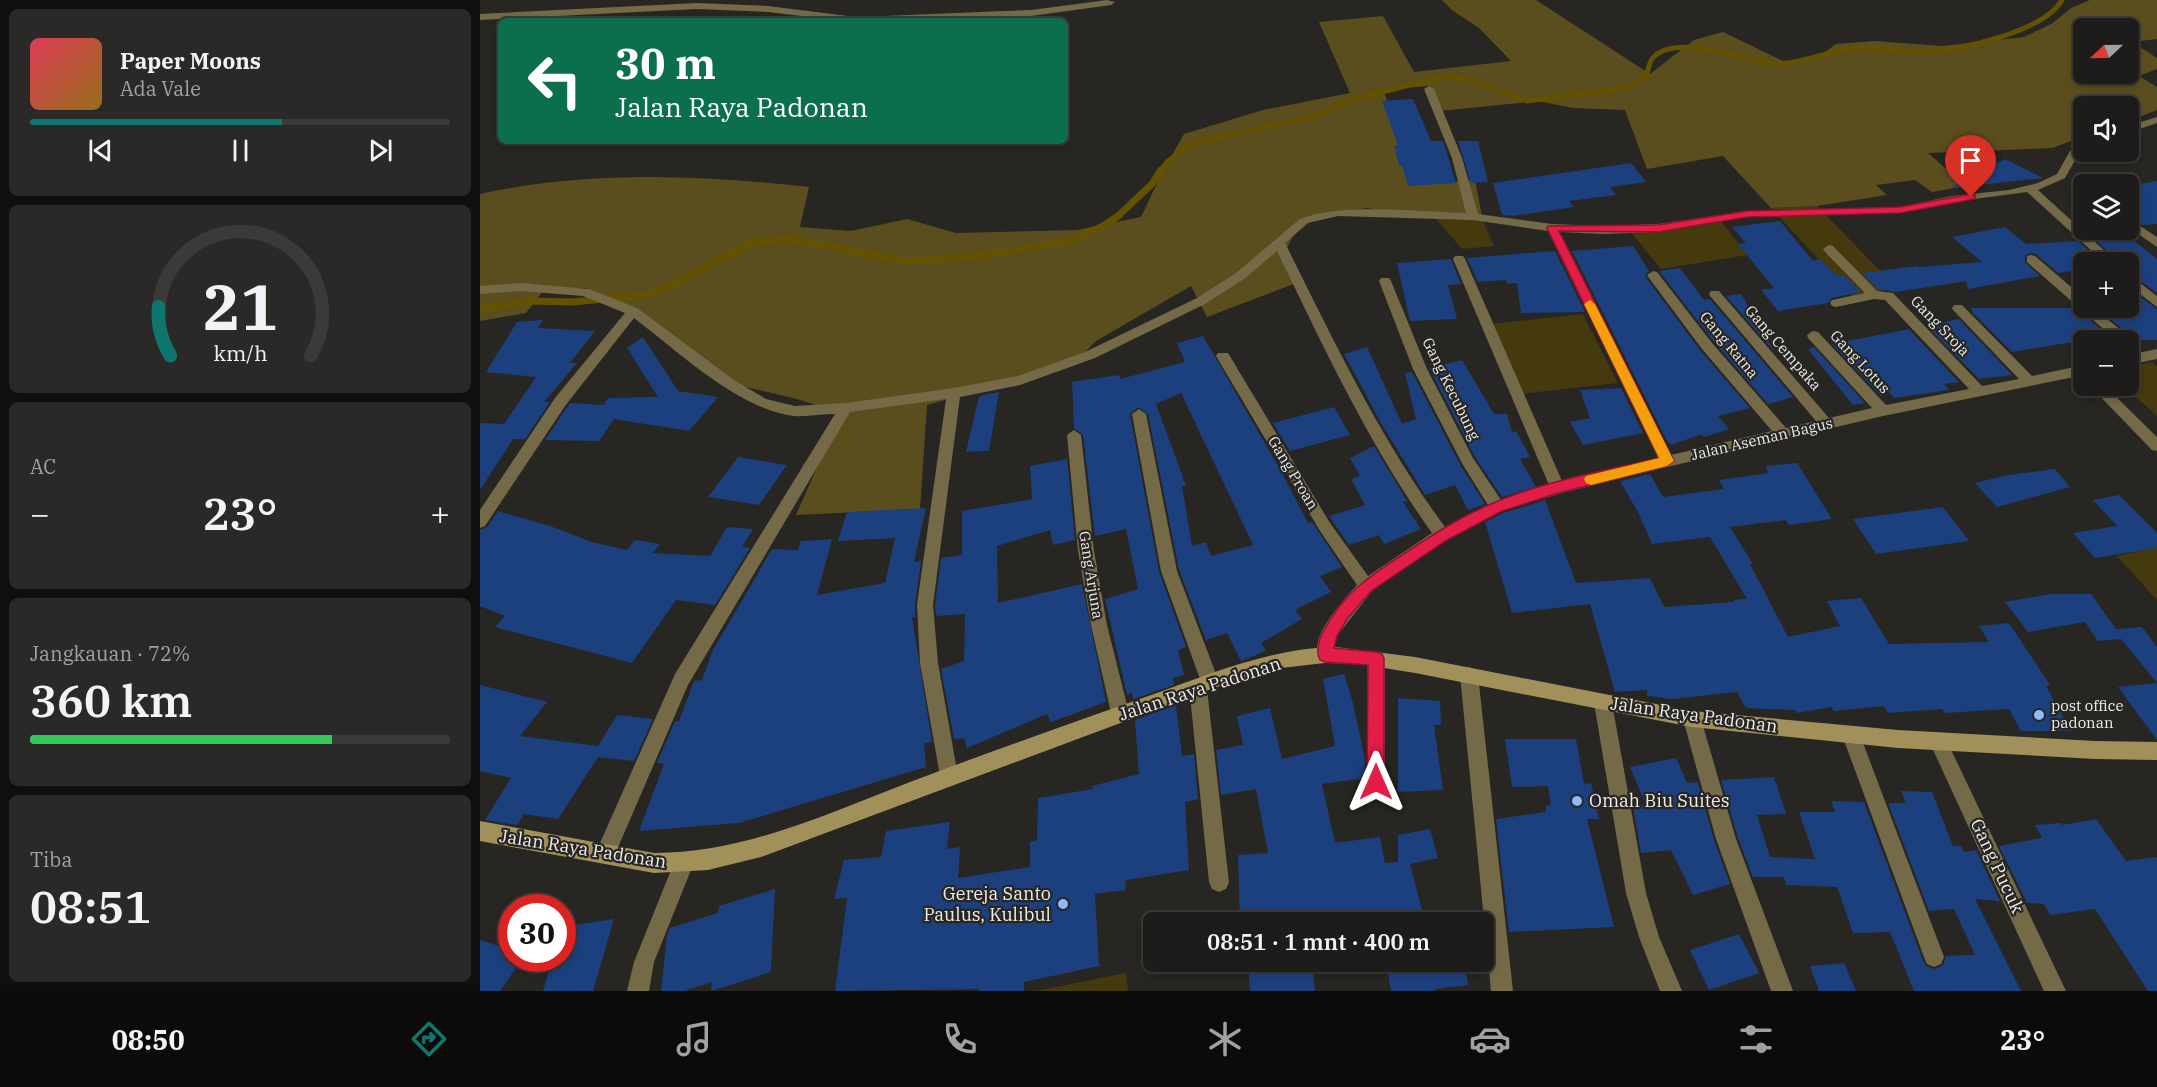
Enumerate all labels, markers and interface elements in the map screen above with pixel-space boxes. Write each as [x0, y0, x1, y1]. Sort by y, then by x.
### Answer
north arrow [2073, 18, 2139, 84]
map controls [2073, 18, 2139, 396]
text: 30 m [615, 36, 716, 91]
icon: left [516, 42, 594, 120]
text: Paper Moons [120, 46, 261, 75]
text: Ada Vale [120, 75, 201, 102]
text: Jalan Raya Padonan [615, 89, 868, 124]
button: sound [2073, 96, 2139, 162]
icon: previous [84, 134, 117, 167]
icon: pause [224, 134, 257, 167]
icon: next [364, 134, 397, 167]
pin [1945, 135, 1996, 197]
icon: arrive [1954, 144, 1987, 177]
button: layers [2073, 174, 2139, 240]
button: + [2073, 252, 2139, 318]
text: 21 [203, 266, 277, 347]
street label: Gang Sroja [1907, 291, 1974, 360]
street label: Gang Cempaka [1741, 301, 1826, 394]
street label: Gang Ratna [1696, 307, 1763, 382]
street label: Gang Lotus [1826, 326, 1894, 397]
button: − [2073, 330, 2139, 396]
street label: Gang Kecubung [1418, 334, 1484, 443]
text: km/h [213, 340, 267, 368]
street label: Jalan Aseman Bagus [1689, 413, 1835, 464]
street label: Gang Proan [1264, 432, 1323, 513]
text: AC [30, 453, 56, 480]
text: 23° [202, 484, 278, 542]
text: − [30, 492, 50, 535]
text: + [430, 492, 450, 535]
street label: Gang Arjuna [1075, 530, 1108, 620]
text: Jangkauan · 72% [30, 640, 190, 667]
street label: Jalan Raya Padonan [1116, 652, 1284, 726]
text: 360 km [30, 671, 192, 729]
street label: Jalan Raya Padonan [1609, 691, 1779, 738]
place label: post office padonan [2051, 696, 2123, 732]
marker: post office padonan [2032, 708, 2046, 722]
position arrow [1344, 750, 1408, 814]
place label: Omah Biu Suites [1589, 789, 1730, 812]
marker: Omah Biu Suites [1570, 794, 1584, 808]
street label: Gang Pucuk [1966, 815, 2030, 917]
street label: Jalan Raya Padonan [498, 824, 668, 873]
text: Tiba [30, 846, 72, 873]
text: 08:51 [30, 877, 151, 935]
place label: Gereja Santo Paulus, Kulibul [923, 882, 1051, 926]
speed limit sign: 30 [498, 894, 576, 972]
marker: Gereja Santo Paulus, Kulibul [1056, 897, 1070, 911]
text: 08:51 · 1 mnt · 400 m [1207, 927, 1430, 956]
icon: directions [408, 1018, 450, 1060]
icon: music [673, 1018, 715, 1060]
icon: phone [939, 1018, 981, 1060]
icon: climate [1204, 1018, 1246, 1060]
icon: car [1469, 1018, 1511, 1060]
icon: filters [1735, 1018, 1777, 1060]
text: 08:50 [112, 1022, 185, 1057]
text: 23° [2000, 1022, 2045, 1057]

